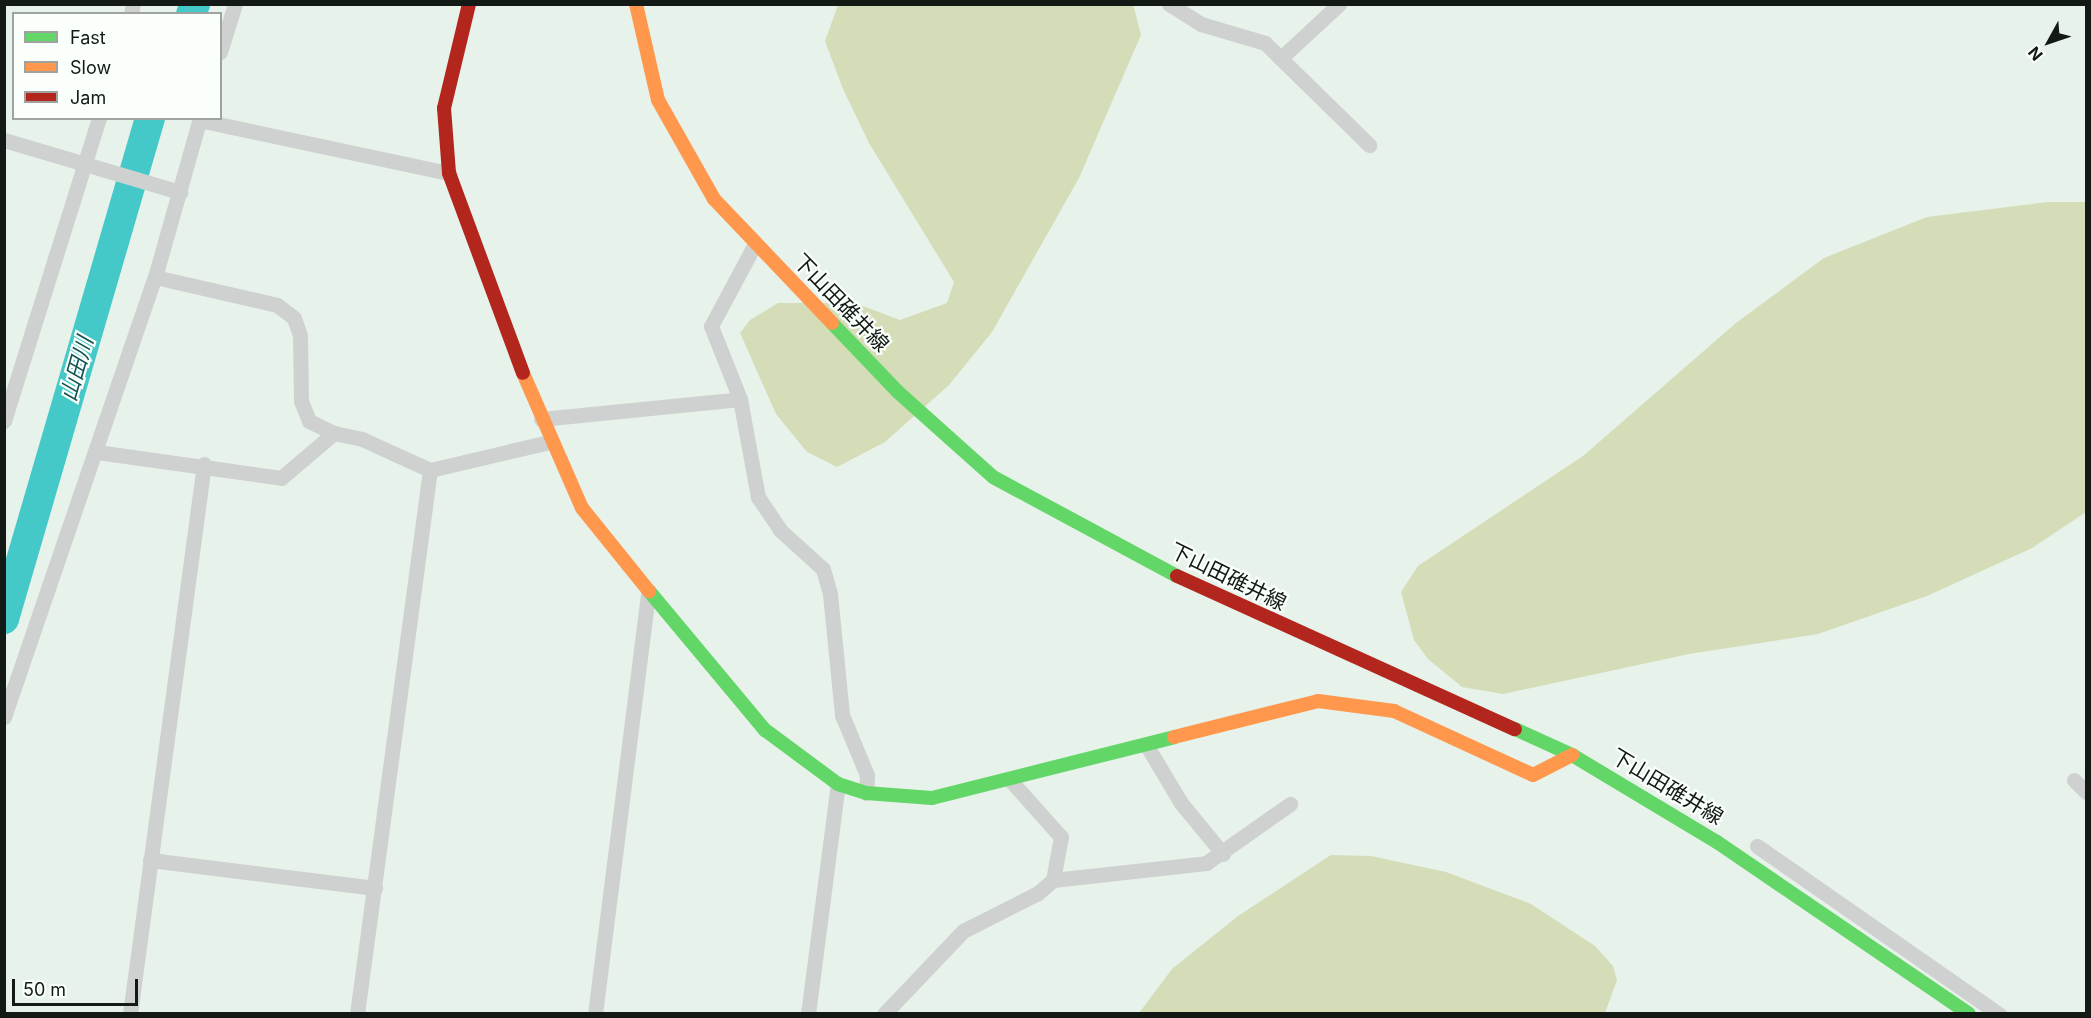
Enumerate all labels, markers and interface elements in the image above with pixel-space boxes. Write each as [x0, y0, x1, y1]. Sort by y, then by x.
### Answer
legend [12, 12, 222, 120]
north arrow [2019, 12, 2079, 72]
text: Fast [70, 27, 106, 48]
text: N [2024, 42, 2047, 65]
text: Slow [70, 57, 111, 78]
text: Jam [70, 87, 106, 108]
street label: 下山田碓井線 [788, 249, 894, 357]
water label: 山田川 [55, 334, 99, 404]
street label: 下山田碓井線 [1166, 538, 1290, 616]
street label: 下山田碓井線 [1607, 744, 1727, 830]
scale bar [15, 967, 141, 1005]
text: 50 m [23, 979, 66, 1000]

